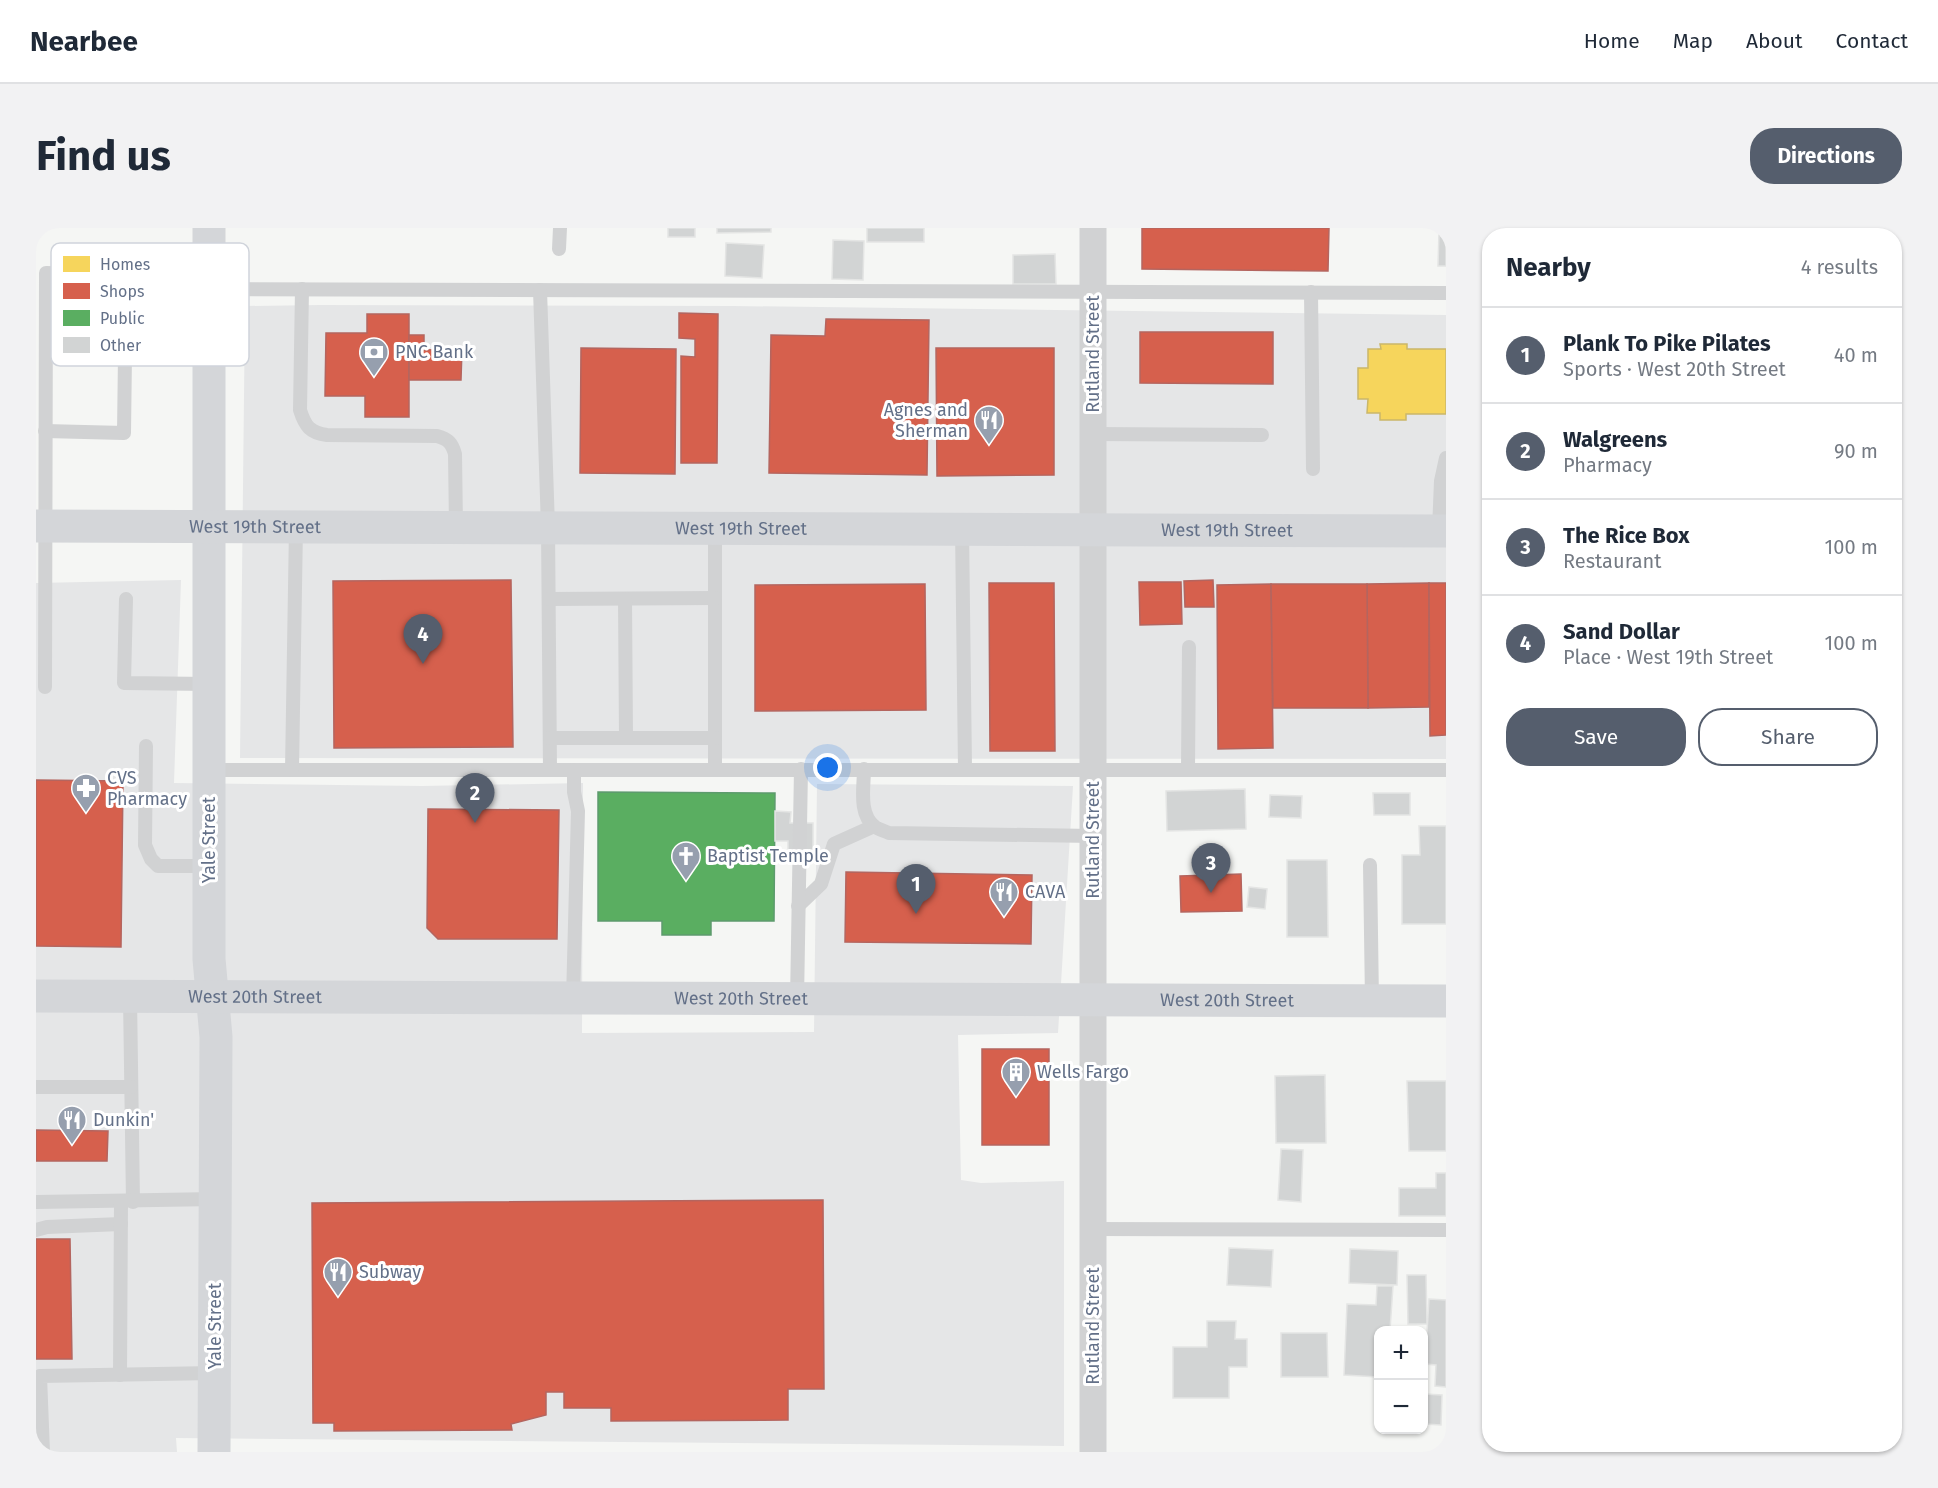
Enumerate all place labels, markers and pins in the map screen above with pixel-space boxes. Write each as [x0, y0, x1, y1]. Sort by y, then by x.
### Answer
bank icon: PNC Bank [358, 336, 390, 378]
place label: PNC Bank [395, 341, 474, 363]
place label: Agnes and Sherman [884, 399, 968, 442]
restaurant icon: Agnes and Sherman [973, 404, 1005, 446]
pin: 4 [404, 614, 442, 664]
place label: CVS Pharmacy [107, 767, 187, 810]
pharmacy icon: CVS Pharmacy [70, 772, 102, 814]
pin: 2 [456, 774, 494, 823]
church icon: Baptist Temple [670, 840, 702, 882]
pin: 3 [1192, 844, 1230, 893]
place label: Baptist Temple [707, 845, 829, 867]
pin: 1 [896, 864, 936, 914]
restaurant icon: CAVA [988, 876, 1020, 918]
place label: CAVA [1025, 881, 1066, 903]
building icon: Wells Fargo [1000, 1056, 1032, 1098]
place label: Wells Fargo [1037, 1061, 1129, 1083]
restaurant icon: Dunkin' [56, 1104, 88, 1146]
place label: Dunkin' [93, 1109, 154, 1131]
restaurant icon: Subway [322, 1256, 354, 1298]
place label: Subway [359, 1261, 421, 1283]

